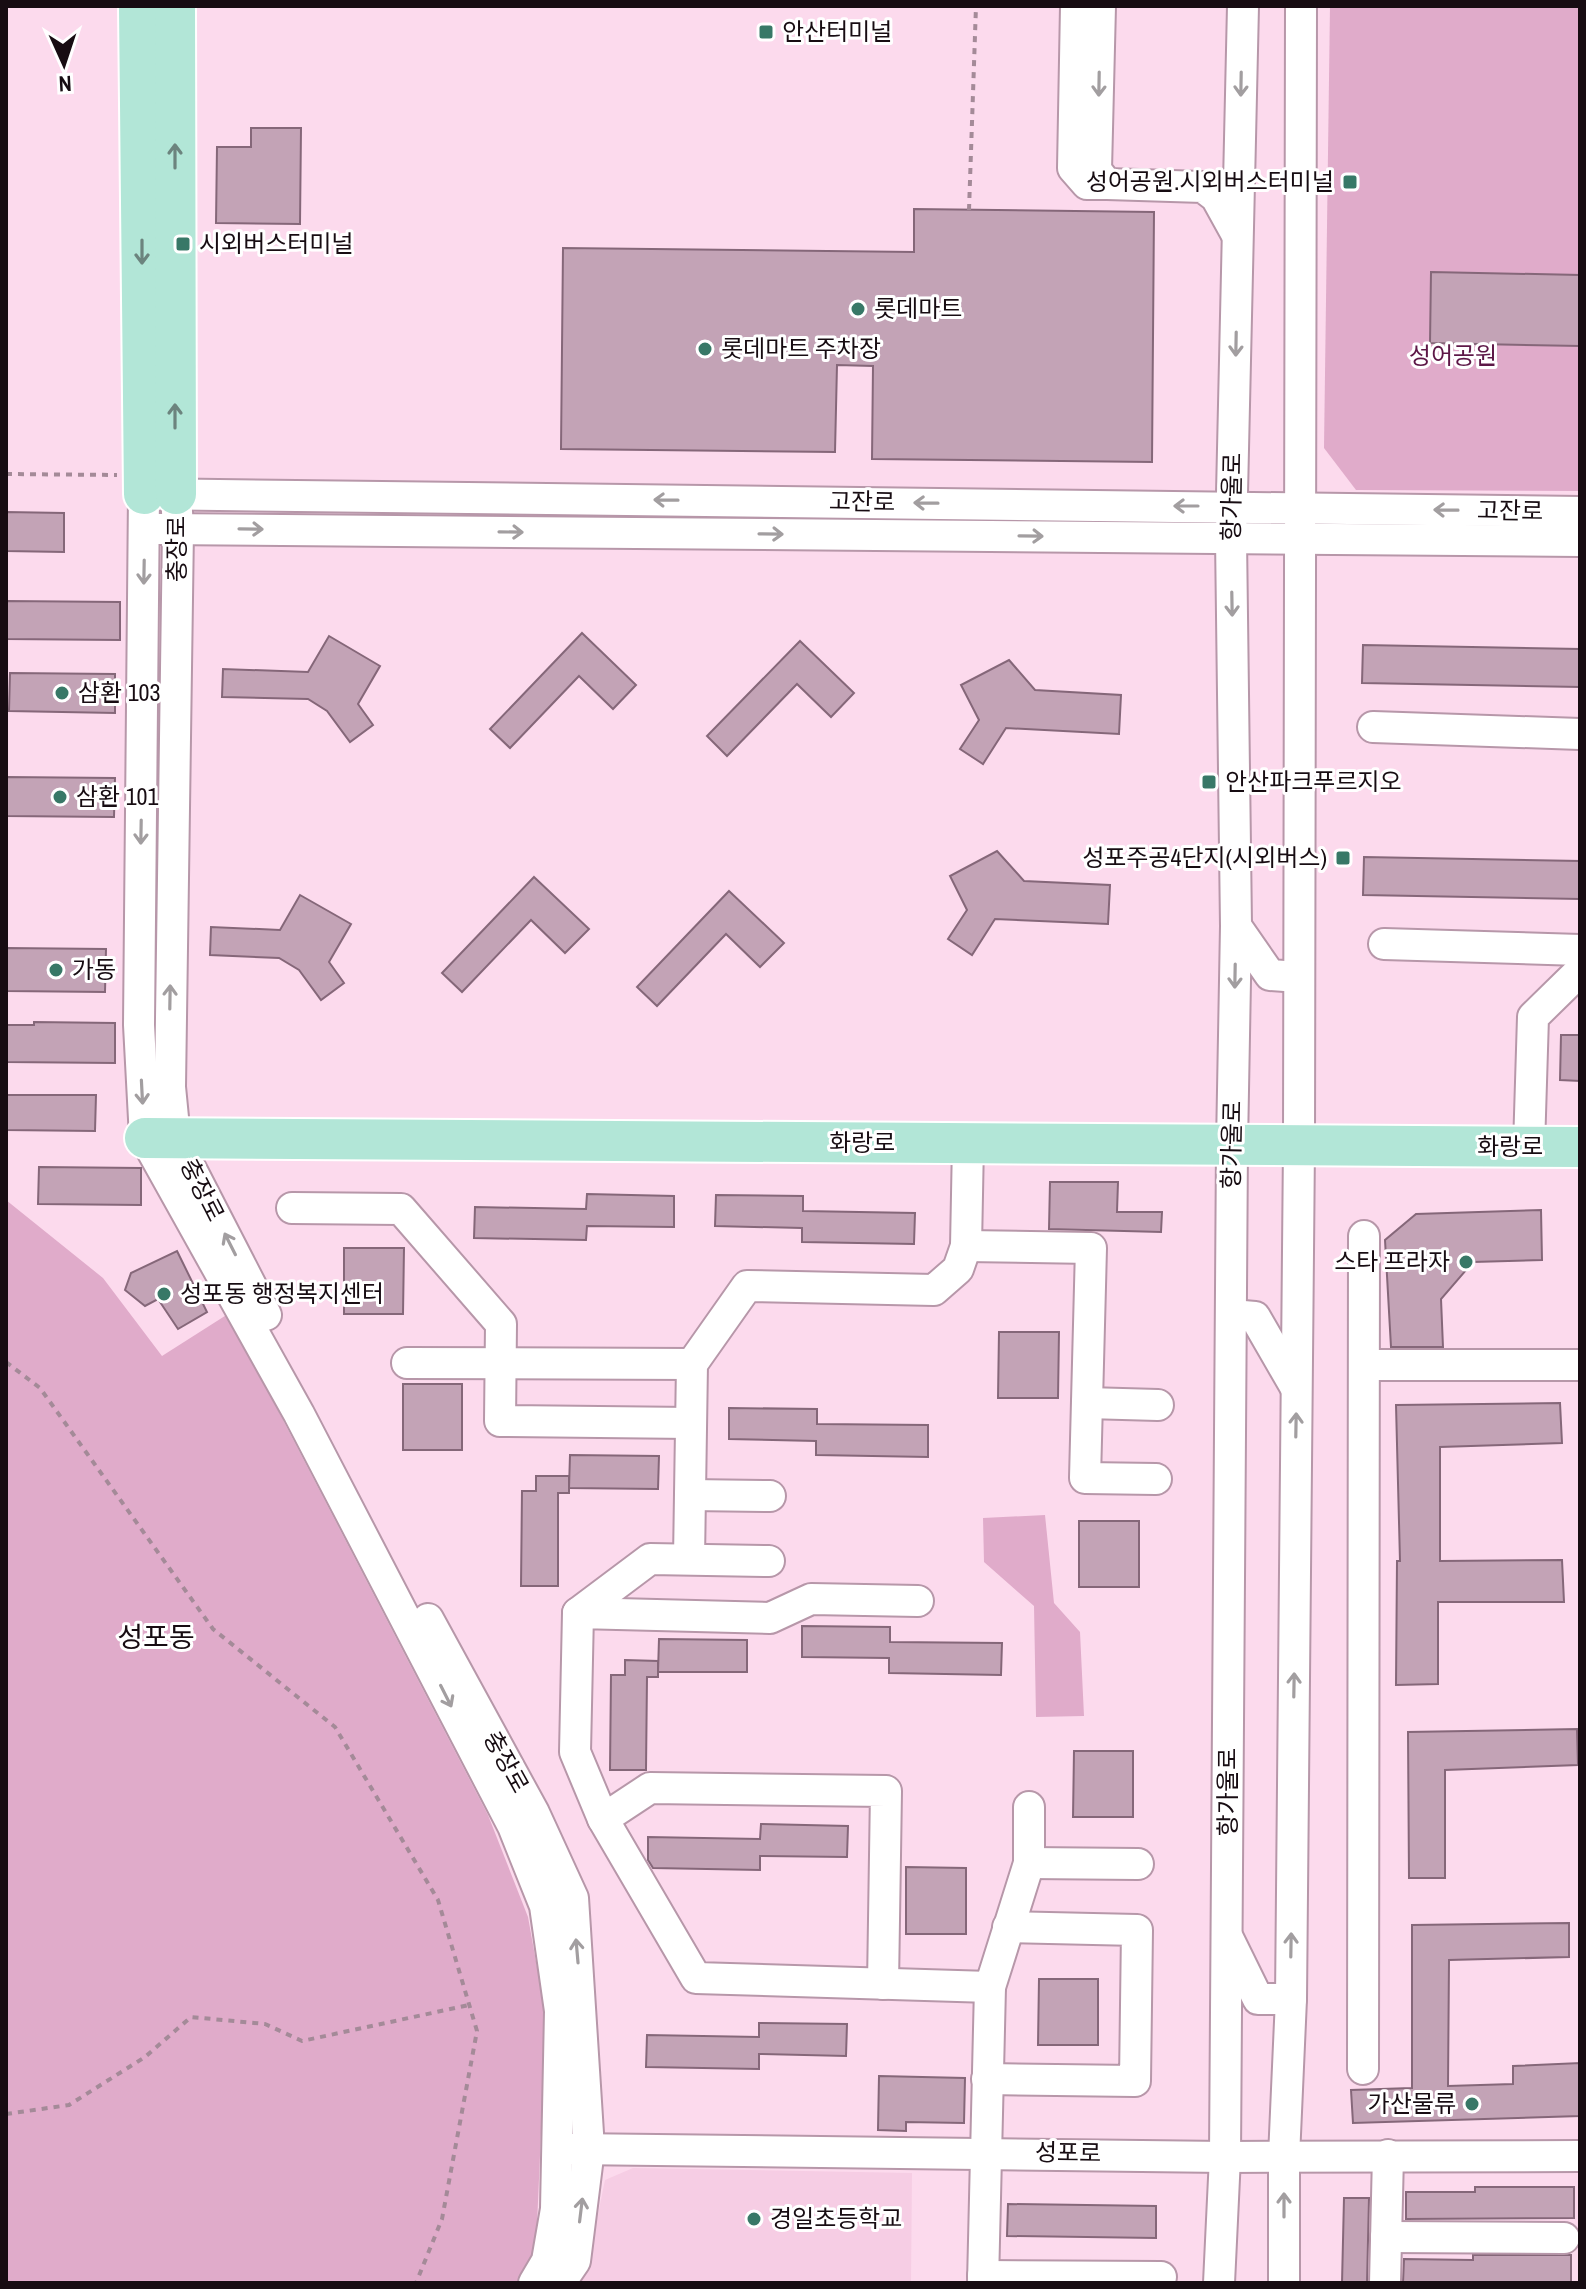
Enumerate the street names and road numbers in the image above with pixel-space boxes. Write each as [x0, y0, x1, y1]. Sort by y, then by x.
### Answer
street label: 항가울로 [1214, 453, 1248, 541]
street label: 고잔로 [829, 484, 895, 518]
street label: 고잔로 [1477, 493, 1543, 527]
street label: 충장로 [160, 516, 192, 582]
street label: 항가울로 [1214, 1101, 1248, 1189]
street label: 화랑로 [829, 1126, 895, 1158]
street label: 화랑로 [1477, 1130, 1543, 1162]
street label: 충장로 [174, 1153, 232, 1226]
street label: 충장로 [477, 1725, 537, 1798]
street label: 항가울로 [1211, 1748, 1243, 1836]
street label: 성포로 [1035, 2135, 1101, 2169]

